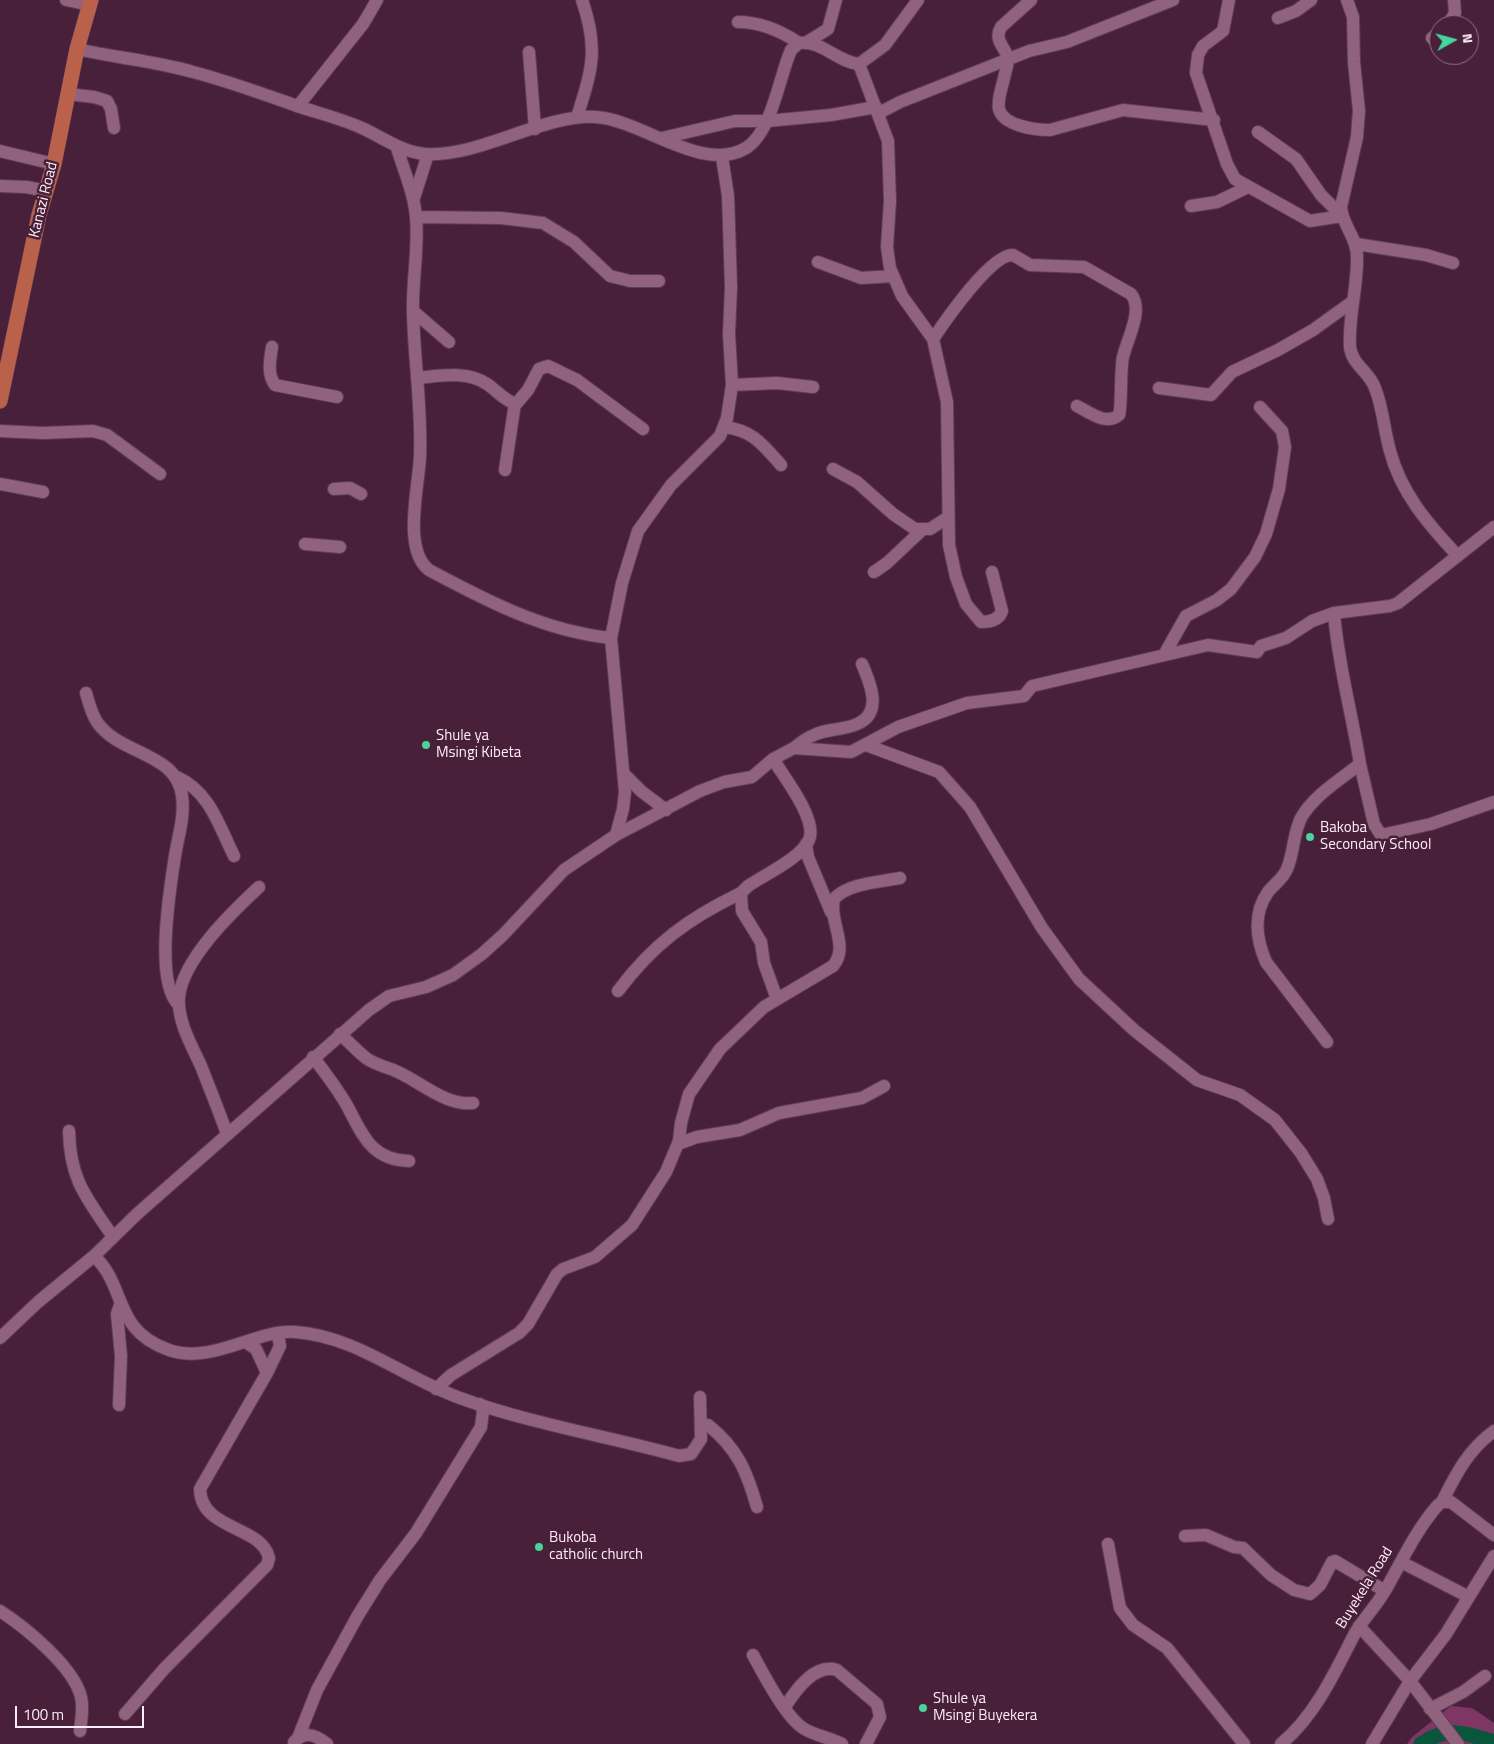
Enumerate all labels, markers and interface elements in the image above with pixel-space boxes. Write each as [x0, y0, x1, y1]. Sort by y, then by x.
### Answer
north arrow [1429, 15, 1479, 65]
text: N [1457, 32, 1479, 44]
street label: Kanazi Road [26, 160, 62, 240]
place label: Shule ya Msingi Kibeta [436, 727, 521, 762]
marker: Shule ya Msingi Kibeta [420, 739, 432, 751]
place label: Bakoba Secondary School [1320, 819, 1431, 854]
marker: Bakoba Secondary School [1304, 831, 1316, 843]
place label: Bukoba catholic church [549, 1529, 643, 1564]
marker: Bukoba catholic church [533, 1541, 545, 1553]
street label: Buyekela Road [1333, 1544, 1397, 1632]
place label: Shule ya Msingi Buyekera [933, 1690, 1037, 1725]
scale bar [18, 1696, 146, 1728]
marker: Shule ya Msingi Buyekera [917, 1702, 929, 1714]
text: 100 m [23, 1703, 64, 1726]

